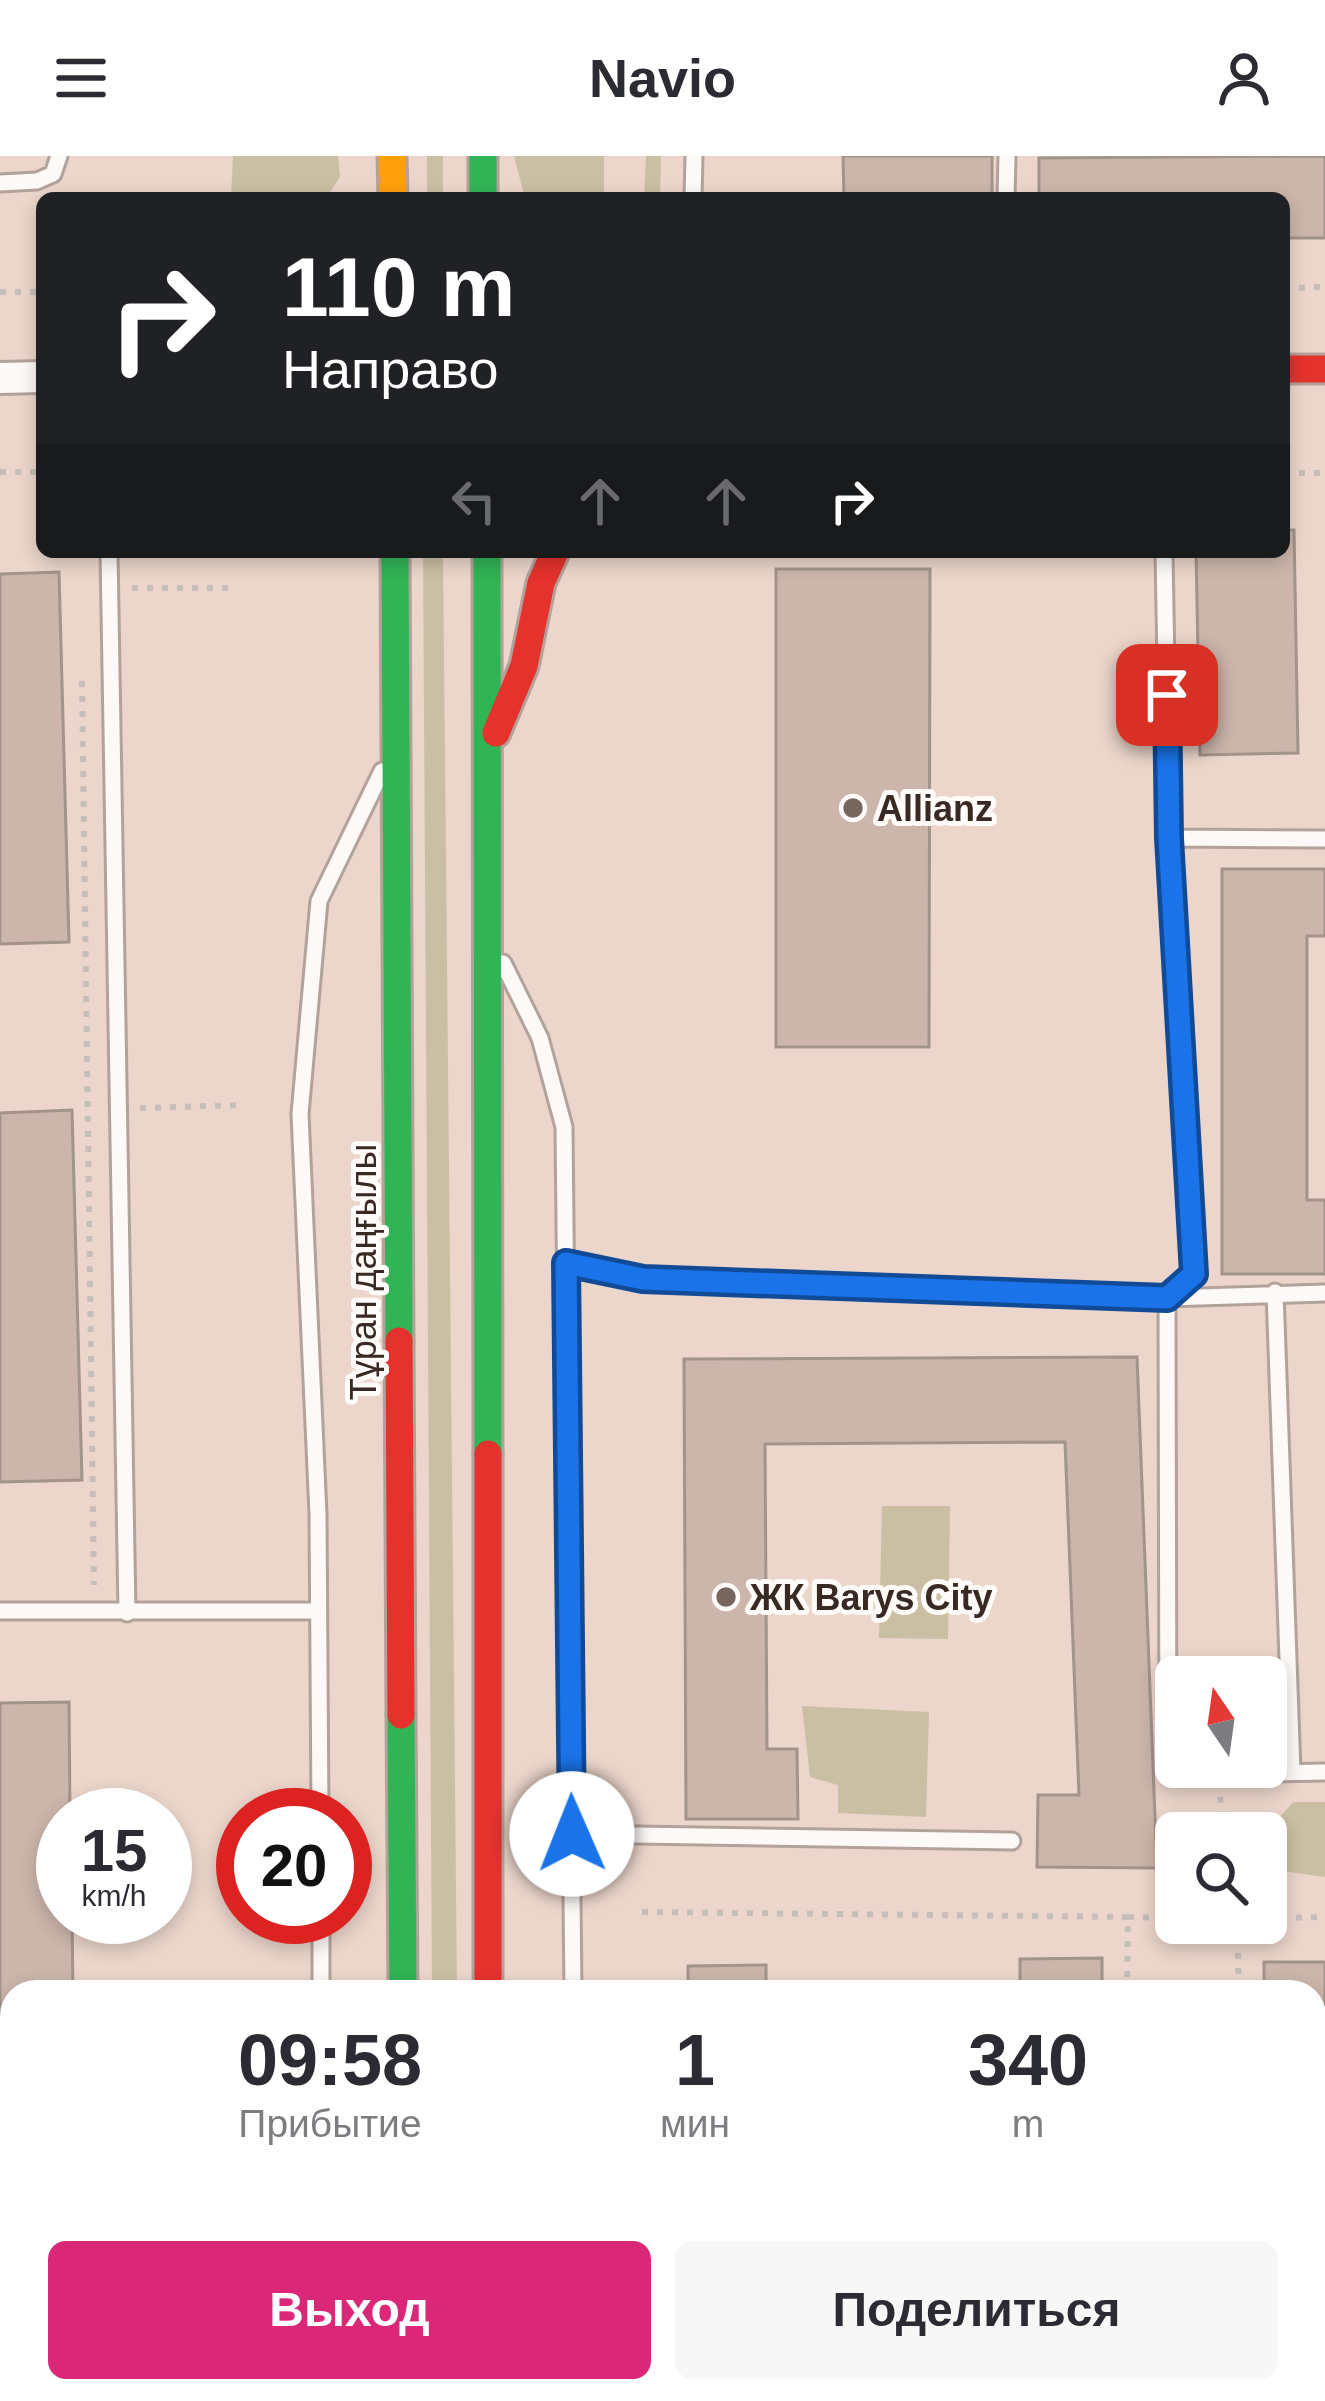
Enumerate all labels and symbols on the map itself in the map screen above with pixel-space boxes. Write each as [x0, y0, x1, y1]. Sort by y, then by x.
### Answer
pin [1116, 644, 1218, 746]
place label: Allianz [877, 788, 993, 829]
marker: Allianz [840, 795, 866, 821]
street label: Тұран даңғылы [343, 1144, 384, 1400]
place label: ЖК Barys City [749, 1577, 993, 1618]
marker: ЖК Barys City [713, 1584, 739, 1610]
north arrow [1155, 1656, 1287, 1788]
position arrow [509, 1771, 635, 1897]
speed limit sign: 20 [216, 1788, 372, 1944]

